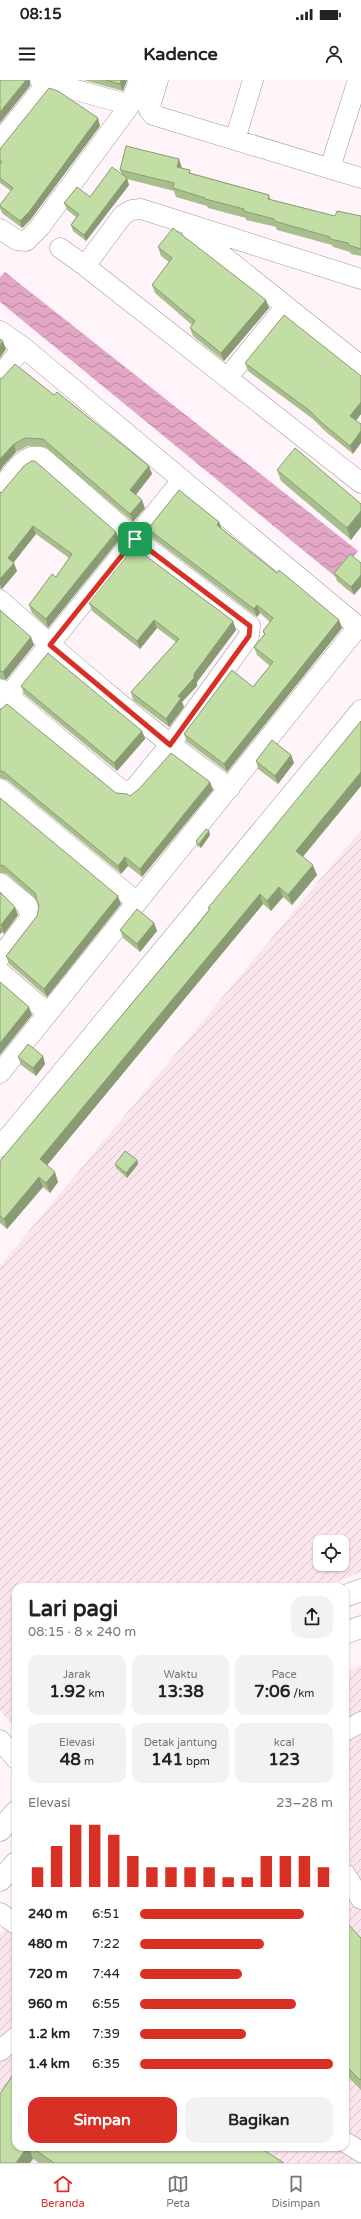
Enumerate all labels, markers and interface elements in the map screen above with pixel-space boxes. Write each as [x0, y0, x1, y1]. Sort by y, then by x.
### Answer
text: 08:15 [20, 5, 62, 23]
icon: menu [16, 43, 38, 65]
text: Kadence [143, 43, 218, 65]
icon: person [323, 43, 345, 65]
pin [118, 522, 152, 556]
icon: arrive [124, 528, 146, 550]
map controls [313, 1535, 349, 1571]
button: locate [313, 1535, 349, 1571]
text: Lari pagi [28, 1596, 118, 1622]
button: share [291, 1596, 333, 1638]
text: 08:15 · 8 × 240 m [28, 1624, 136, 1640]
text: Jarak [63, 1668, 91, 1681]
text: Waktu [164, 1668, 197, 1681]
text: Pace [271, 1668, 297, 1681]
text: 1.92 [49, 1681, 86, 1702]
text: 13:38 [157, 1681, 204, 1702]
text: 7:06 [254, 1681, 290, 1702]
text: km [86, 1687, 105, 1700]
text: /km [290, 1687, 314, 1700]
text: Elevasi [59, 1736, 95, 1749]
text: Detak jantung [144, 1736, 217, 1749]
text: kcal [274, 1736, 295, 1749]
text: 48 [60, 1749, 81, 1770]
text: 141 [151, 1749, 183, 1770]
text: 123 [268, 1749, 300, 1770]
text: m [81, 1755, 94, 1768]
text: bpm [183, 1755, 210, 1768]
text: Elevasi [28, 1795, 70, 1811]
text: 23–28 m [276, 1795, 333, 1811]
text: 240 m [28, 1906, 68, 1922]
text: 6:51 [92, 1906, 120, 1922]
text: 480 m [28, 1936, 68, 1952]
text: 7:22 [92, 1936, 120, 1952]
text: 720 m [28, 1966, 68, 1982]
text: 7:44 [92, 1966, 120, 1982]
text: 960 m [28, 1996, 68, 2012]
text: 6:55 [92, 1996, 120, 2012]
text: 1.2 km [28, 2026, 70, 2042]
text: 7:39 [92, 2026, 120, 2042]
text: 1.4 km [28, 2056, 70, 2072]
text: 6:35 [92, 2056, 120, 2072]
button: Simpan [28, 2097, 177, 2143]
button: Bagikan [185, 2097, 333, 2143]
tab: Beranda [41, 2173, 85, 2210]
tab: Peta [166, 2173, 190, 2210]
tab: Disimpan [271, 2173, 320, 2210]

